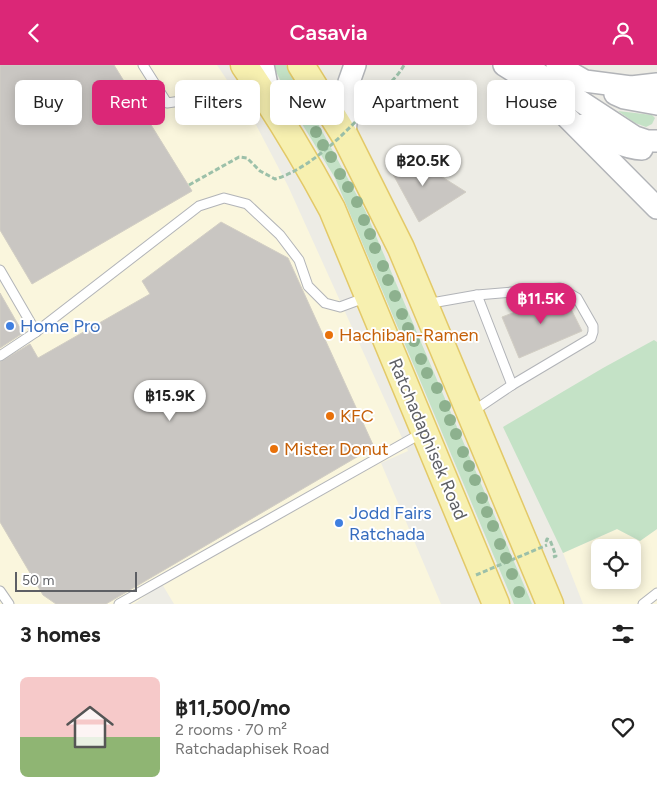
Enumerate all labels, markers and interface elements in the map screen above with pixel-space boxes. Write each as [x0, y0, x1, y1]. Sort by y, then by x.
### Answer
icon: back [20, 19, 48, 47]
text: Casavia [290, 19, 367, 46]
icon: person [609, 19, 637, 47]
chip: Buy [15, 80, 82, 125]
chip: Rent [92, 80, 165, 125]
chip: Filters [175, 80, 260, 125]
chip: New [270, 80, 344, 125]
chip: Apartment [354, 80, 477, 125]
chip: House [487, 80, 575, 125]
pin: ฿20.5K [382, 145, 464, 187]
text: ฿20.5K [396, 151, 450, 170]
pin: ฿11.5K [500, 283, 582, 325]
text: ฿11.5K [517, 289, 565, 308]
place label: Home Pro [20, 315, 100, 337]
marker: Home Pro [4, 320, 16, 332]
place label: Hachiban-Ramen [339, 324, 479, 346]
marker: Hachiban-Ramen [323, 329, 335, 341]
street label: Ratchadaphisek Road [384, 355, 472, 523]
pin: ฿15.9K [129, 379, 211, 422]
text: ฿15.9K [145, 386, 195, 405]
place label: KFC [340, 405, 374, 427]
marker: KFC [324, 410, 336, 422]
place label: Mister Donut [284, 438, 389, 460]
marker: Mister Donut [268, 443, 280, 455]
place label: Jodd Fairs Ratchada [349, 502, 432, 545]
marker: Jodd Fairs Ratchada [333, 517, 345, 529]
map controls [591, 539, 641, 589]
button: locate [591, 539, 641, 589]
scale bar [15, 569, 138, 592]
text: 50 m [22, 572, 54, 589]
icon: filters [609, 620, 637, 648]
text: 3 homes [20, 622, 101, 647]
text: ฿11,500/mo [175, 695, 290, 720]
icon: home [60, 697, 120, 757]
icon: heart [609, 713, 637, 741]
text: 2 rooms · 70 m² [175, 720, 287, 739]
text: Ratchadaphisek Road [175, 739, 329, 758]

